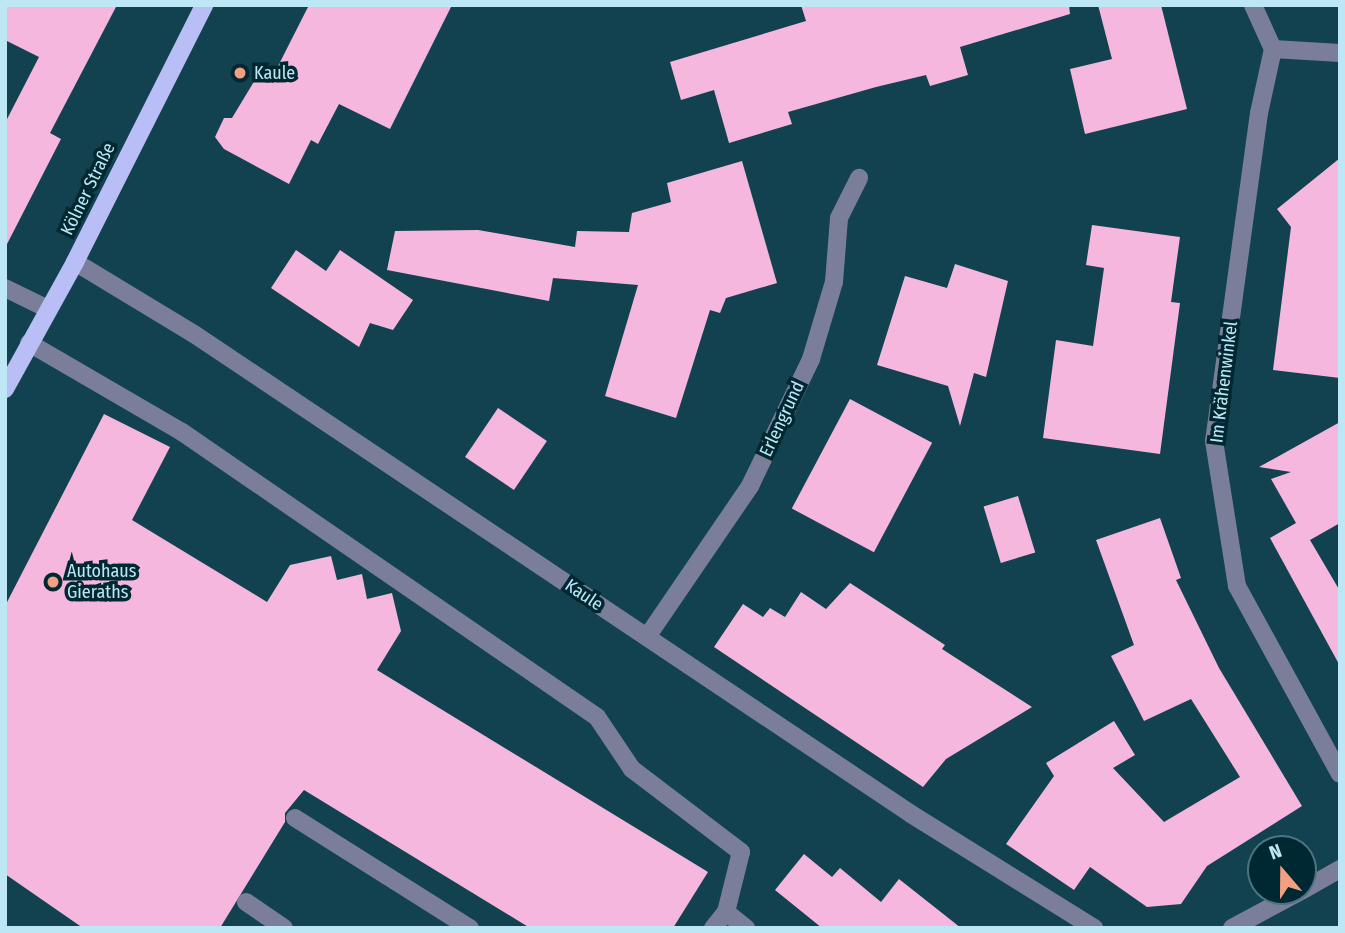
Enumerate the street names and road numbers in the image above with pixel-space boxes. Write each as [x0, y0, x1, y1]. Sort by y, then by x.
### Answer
street label: Kölner Straße [56, 139, 120, 239]
street label: Im Krähenwinkel [1206, 320, 1242, 444]
street label: Erlengrund [755, 378, 809, 460]
street label: Kaule [561, 575, 607, 615]

